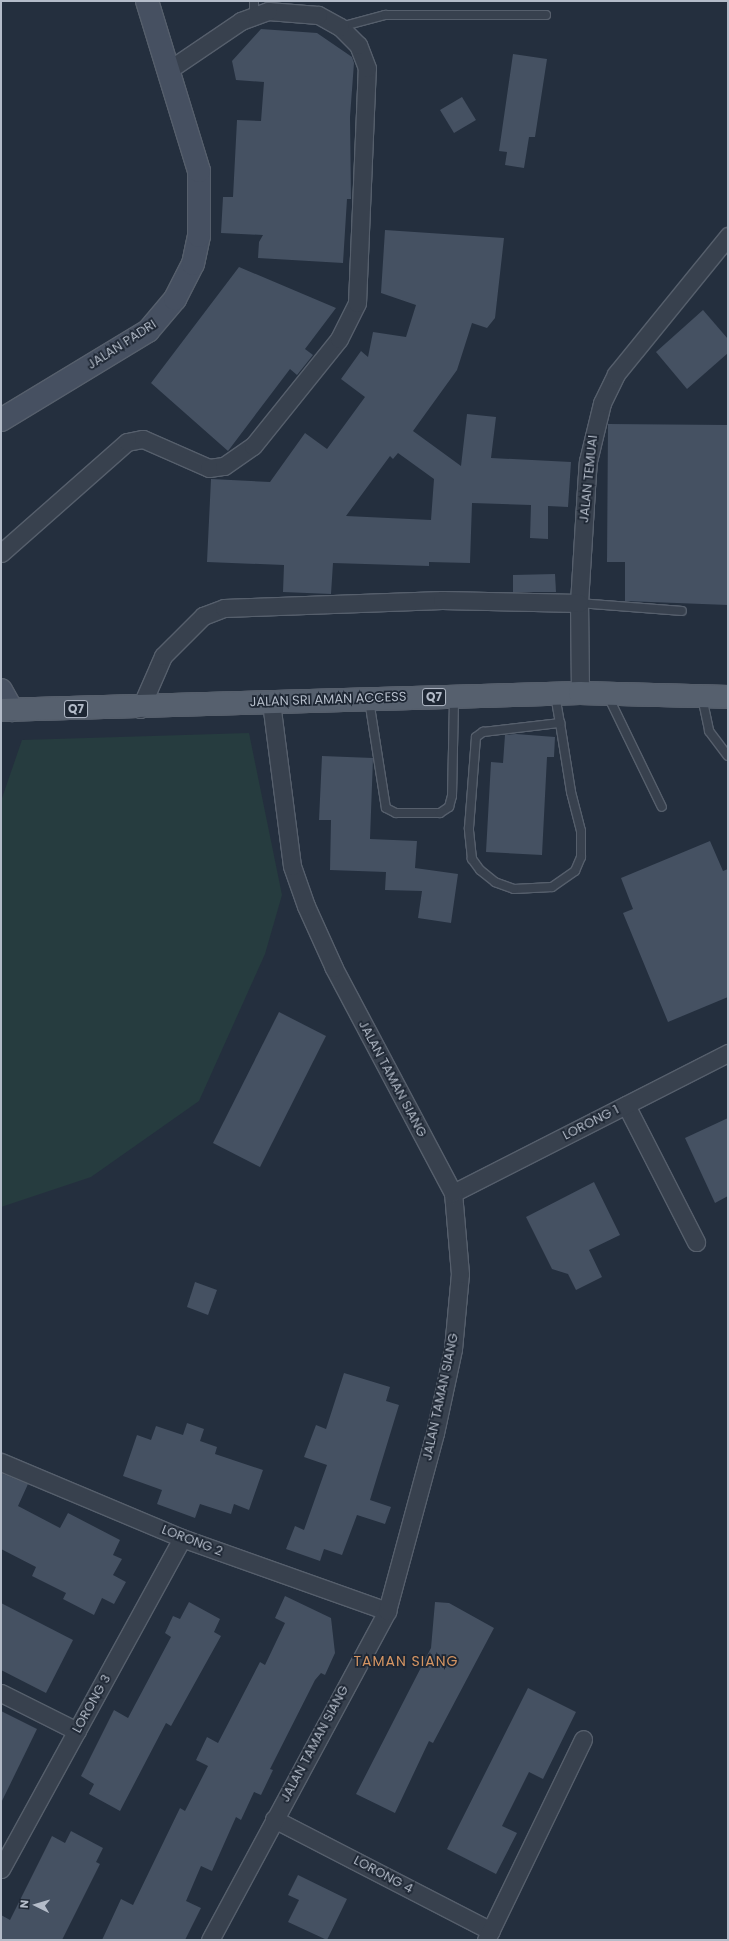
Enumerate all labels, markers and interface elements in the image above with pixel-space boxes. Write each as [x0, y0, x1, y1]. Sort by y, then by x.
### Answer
street label: JALAN PADRI [85, 317, 159, 373]
street label: JALAN TEMUAI [577, 434, 601, 524]
road number: Q7 [422, 687, 446, 707]
street label: JALAN SRI AMAN ACCESS [249, 689, 407, 711]
road number: Q7 [64, 699, 88, 719]
street label: JALAN TAMAN SIANG [355, 1018, 429, 1140]
street label: LORONG 1 [560, 1102, 622, 1144]
street label: JALAN TAMAN SIANG [420, 1332, 462, 1462]
street label: LORONG 2 [159, 1522, 225, 1560]
district label: TAMAN SIANG [354, 1653, 458, 1669]
street label: LORONG 3 [70, 1672, 114, 1736]
street label: JALAN TAMAN SIANG [278, 1683, 352, 1805]
street label: LORONG 4 [351, 1853, 415, 1897]
north arrow [16, 1885, 56, 1925]
text: N [16, 1899, 32, 1909]

